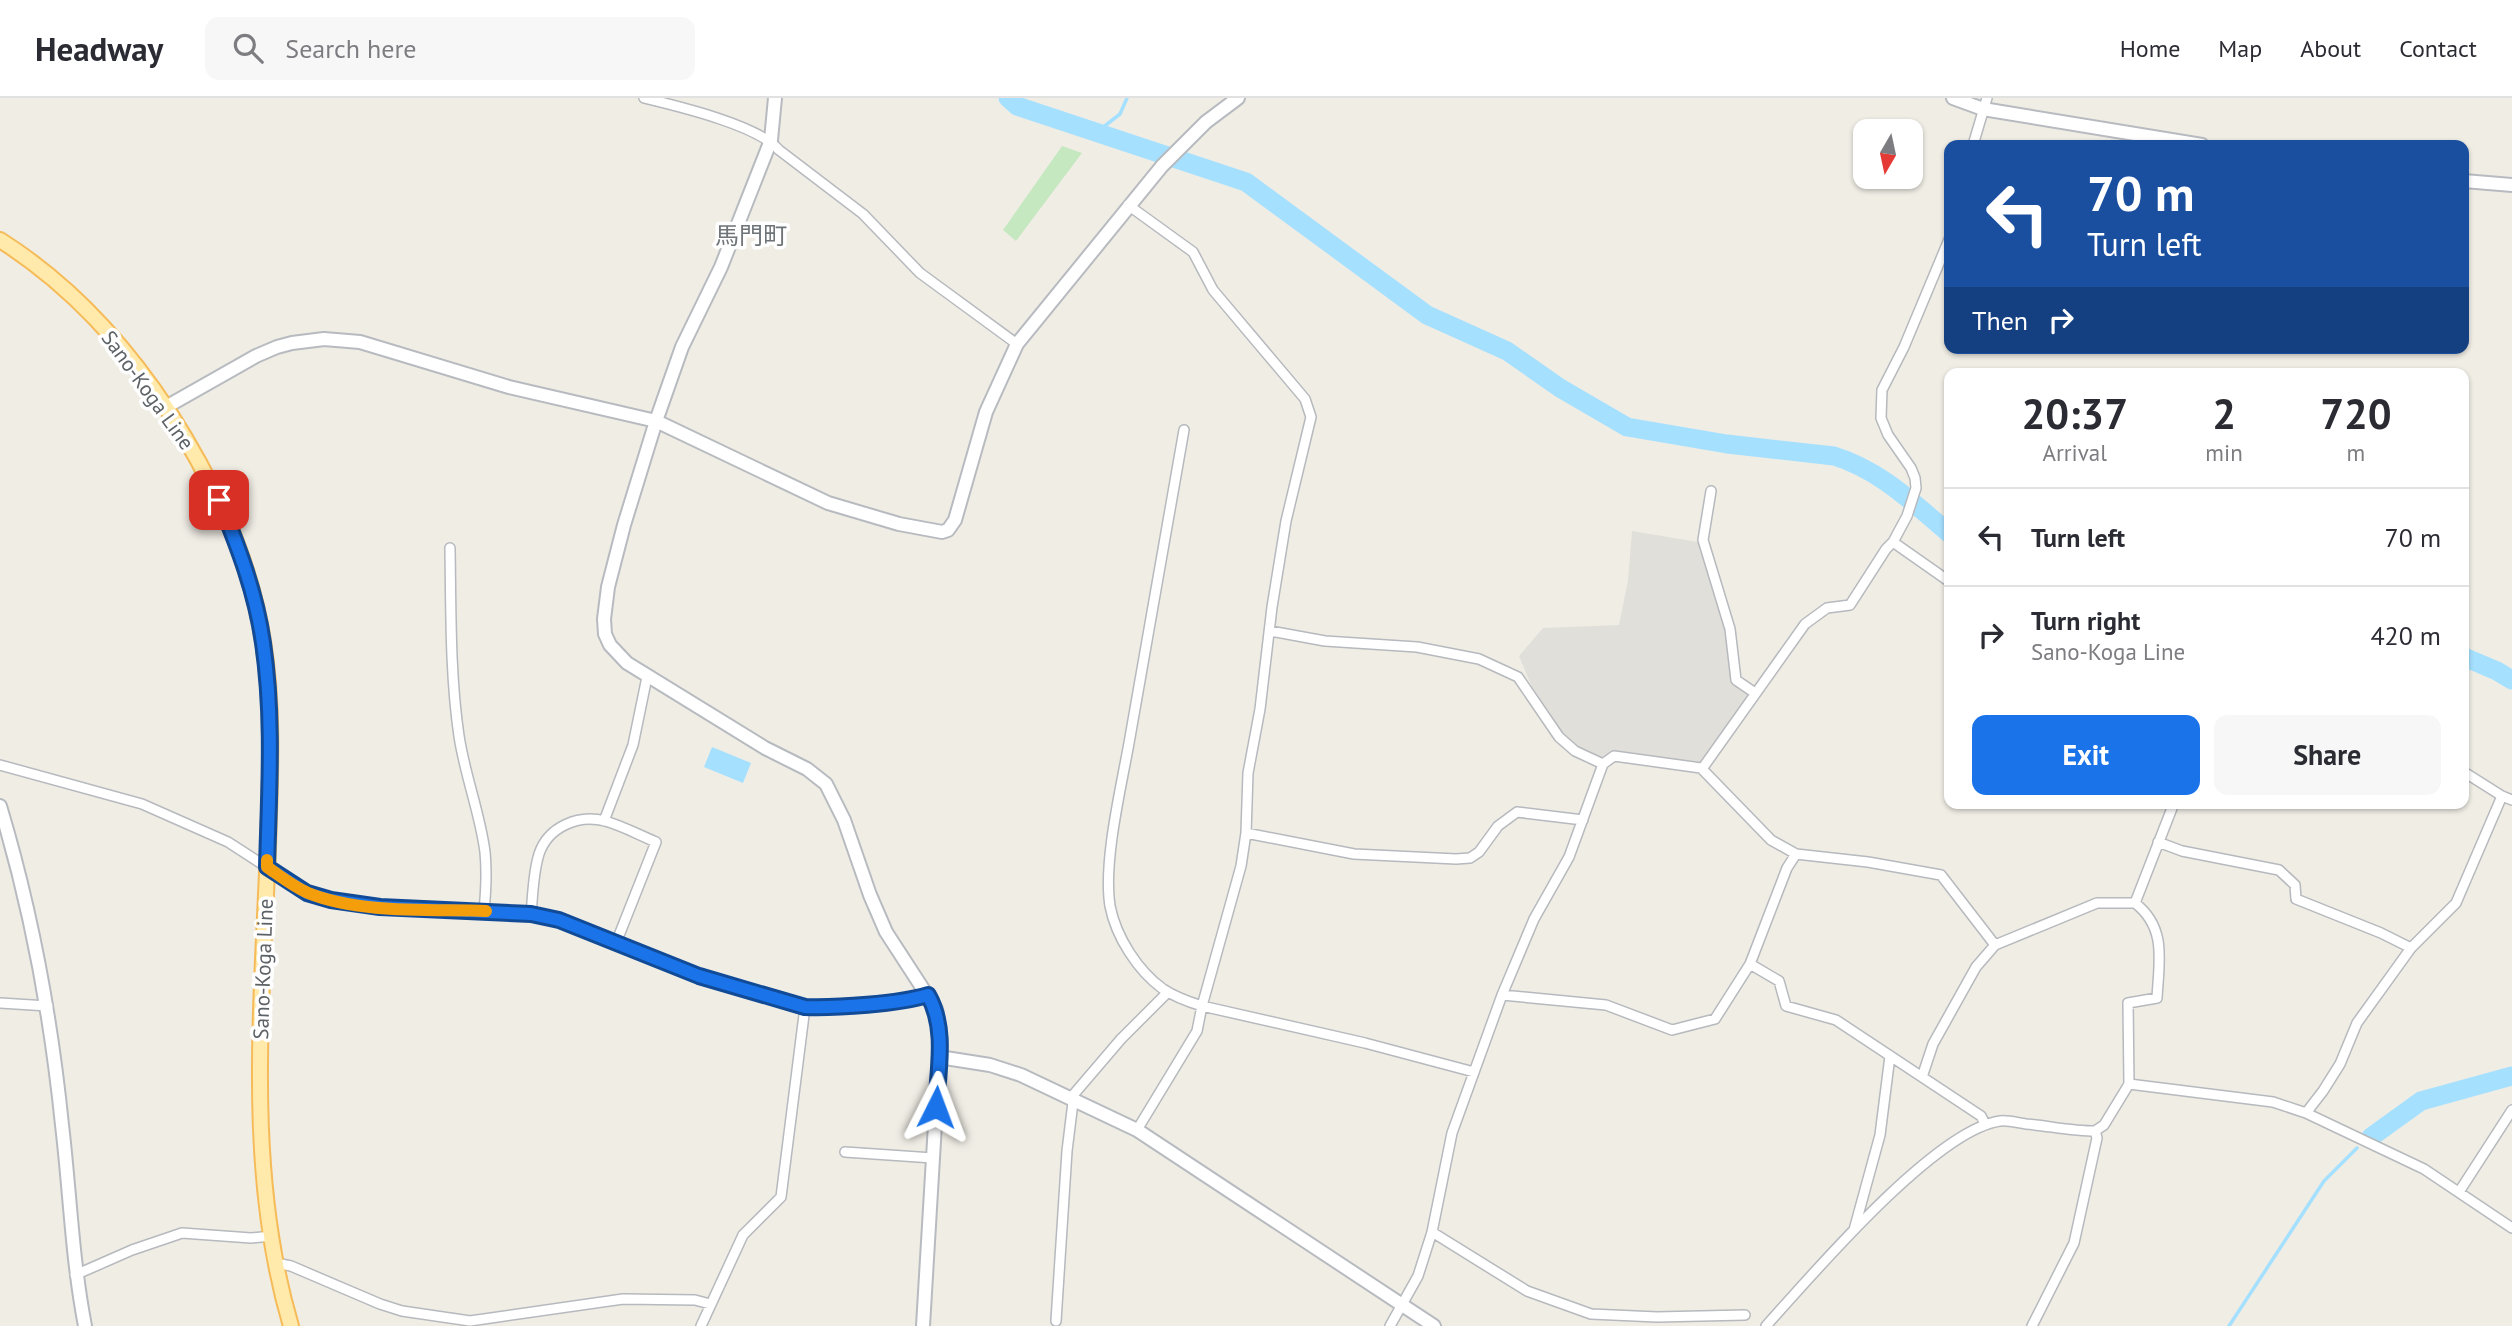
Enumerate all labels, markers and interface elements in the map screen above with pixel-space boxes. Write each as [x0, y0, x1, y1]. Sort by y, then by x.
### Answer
search box [205, 17, 695, 80]
text: Headway [35, 27, 163, 70]
icon: search [229, 29, 267, 67]
text: Search here [285, 32, 416, 65]
text: Home [2120, 33, 2180, 64]
text: Map [2218, 33, 2262, 64]
text: About [2300, 33, 2361, 64]
text: Contact [2399, 33, 2477, 64]
north arrow [1853, 119, 1923, 189]
map controls [1853, 119, 1923, 189]
text: 70 m [2087, 161, 2194, 225]
icon: left [1972, 168, 2063, 259]
district label: 馬門町 [715, 220, 787, 251]
text: Turn left [2087, 223, 2202, 265]
icon: right [2042, 301, 2080, 339]
text: Then [1972, 304, 2028, 337]
street label: Sano-Koga Line [96, 325, 200, 455]
text: 20:37 [2021, 386, 2128, 441]
text: 2 [2212, 386, 2236, 441]
text: 720 [2320, 386, 2392, 441]
text: Arrival [2042, 438, 2107, 467]
text: min [2205, 438, 2243, 467]
text: m [2347, 438, 2365, 467]
pin [189, 470, 249, 530]
icon: arrive [200, 481, 238, 519]
icon: left [1972, 518, 2010, 556]
text: Turn left [2031, 521, 2125, 554]
text: 70 m [2385, 521, 2441, 554]
text: Turn right [2031, 604, 2140, 637]
icon: right [1972, 616, 2010, 654]
text: 420 m [2370, 619, 2441, 652]
text: Sano-Koga Line [2031, 637, 2185, 666]
button: Exit [1972, 715, 2200, 795]
button: Share [2214, 715, 2441, 795]
street label: Sano-Koga Line [247, 898, 279, 1040]
position arrow [899, 1070, 973, 1144]

